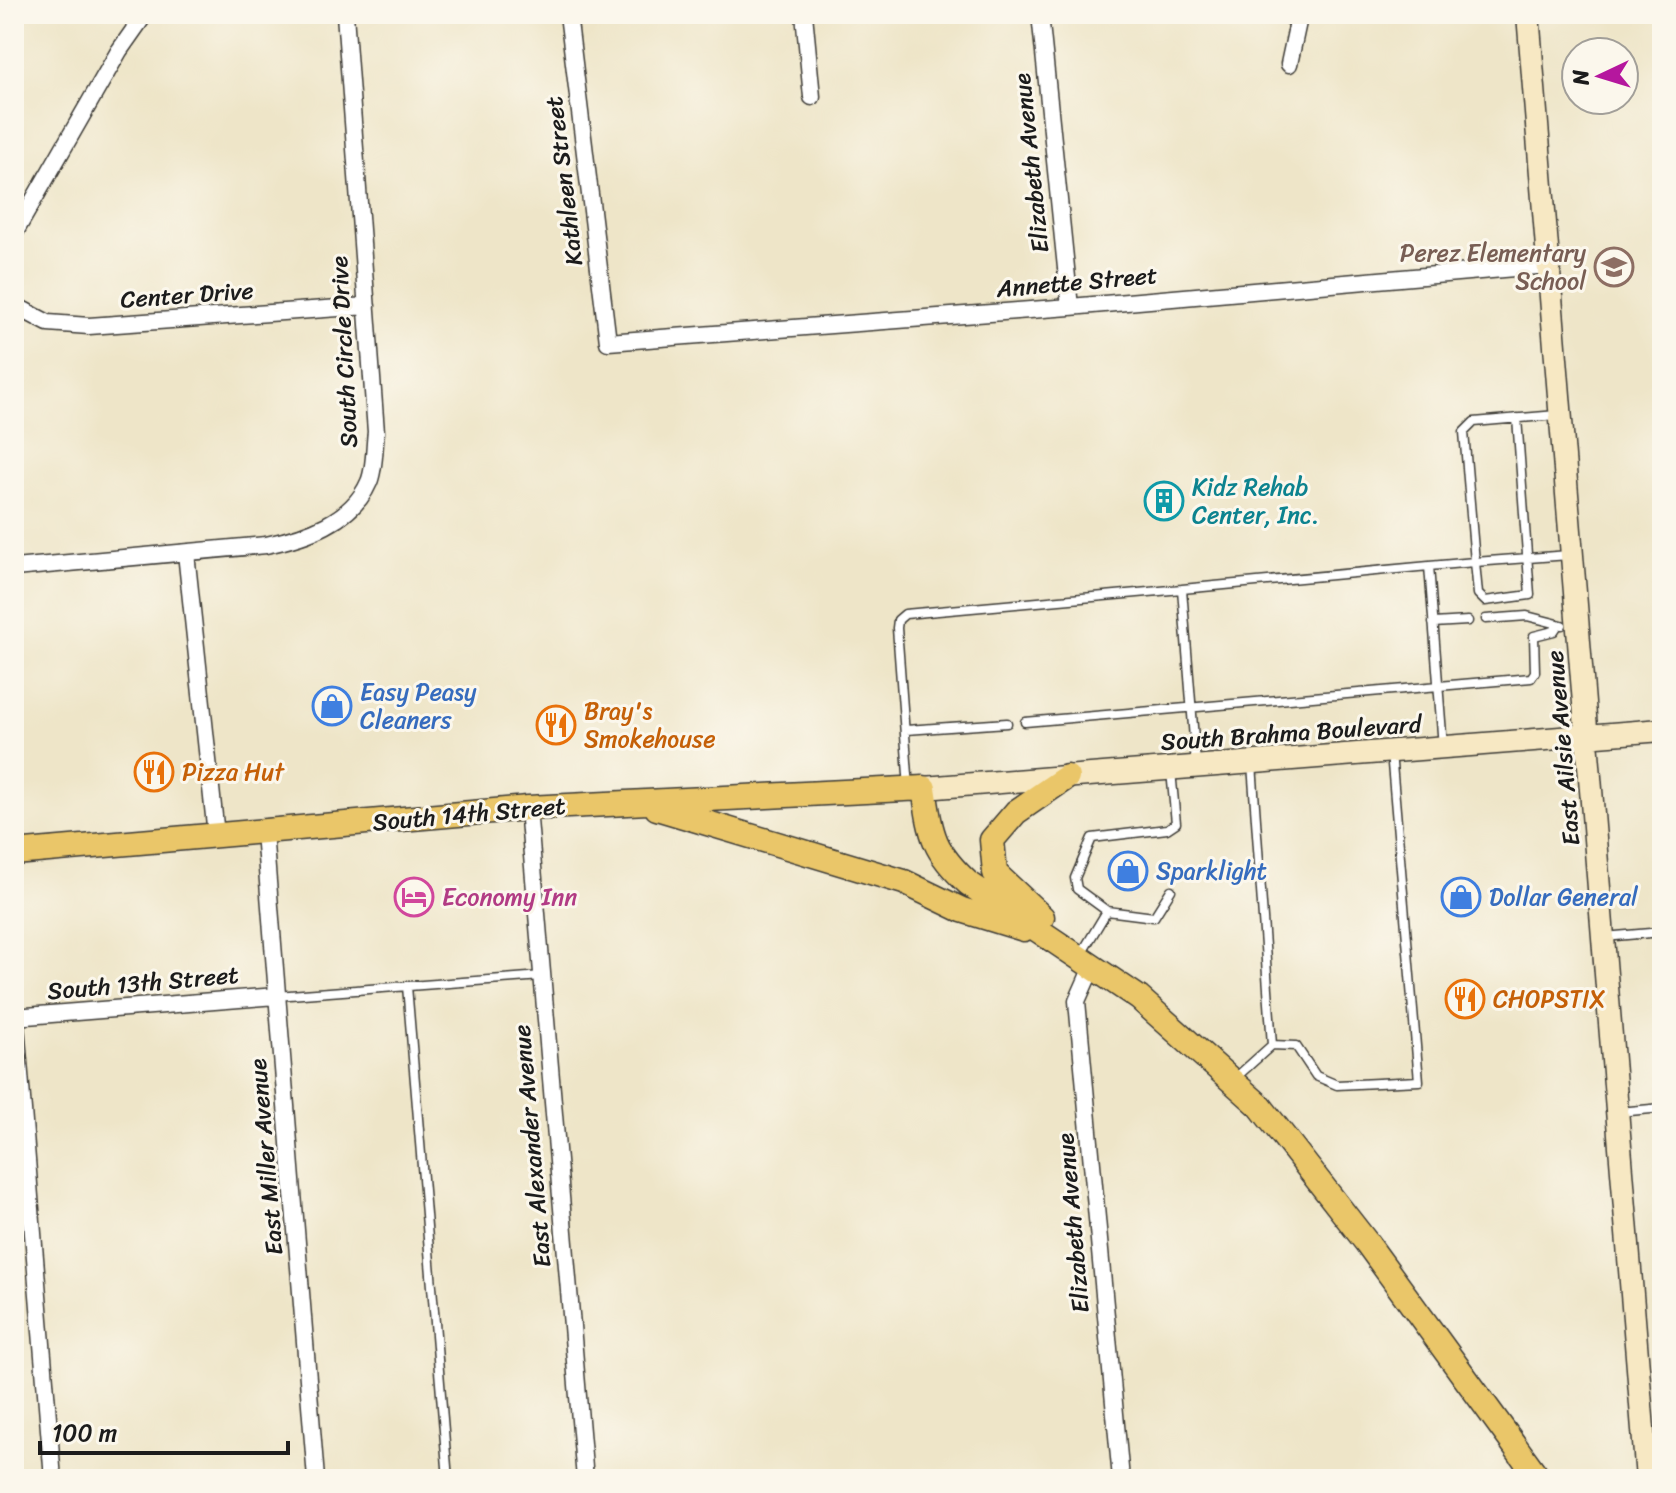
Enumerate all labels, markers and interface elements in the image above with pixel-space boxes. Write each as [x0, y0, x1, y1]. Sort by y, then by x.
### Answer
north arrow [1560, 36, 1640, 116]
text: N [1561, 68, 1601, 87]
street label: Elizabeth Avenue [1001, 71, 1061, 255]
street label: Kathleen Street [533, 94, 595, 268]
place label: Perez Elementary School [1400, 232, 1587, 302]
school or university icon: Perez Elementary School [1593, 246, 1635, 288]
street label: Annette Street [994, 254, 1159, 310]
street label: South Circle Drive [318, 255, 370, 449]
street label: Center Drive [119, 269, 255, 321]
place label: Kidz Rehab Center, Inc. [1192, 466, 1319, 536]
building icon: Kidz Rehab Center, Inc. [1143, 480, 1185, 522]
street label: East Ailsie Avenue [1534, 649, 1592, 847]
place label: Easy Peasy Cleaners [360, 671, 477, 741]
shop icon: Easy Peasy Cleaners [311, 685, 353, 727]
place label: Bray's Smokehouse [584, 690, 715, 760]
street label: South Brahma Boulevard [1159, 703, 1424, 763]
restaurant icon: Bray's Smokehouse [535, 704, 577, 746]
restaurant icon: Pizza Hut [133, 751, 175, 793]
place label: Pizza Hut [182, 751, 285, 793]
street label: South 14th Street [371, 785, 567, 843]
shop icon: Sparklight [1107, 850, 1149, 892]
place label: Sparklight [1156, 850, 1267, 892]
hotel icon: Economy Inn [393, 876, 435, 918]
place label: Economy Inn [442, 876, 577, 918]
shop icon: Dollar General [1440, 876, 1482, 918]
place label: Dollar General [1489, 876, 1639, 918]
street label: South 13th Street [46, 954, 240, 1012]
restaurant icon: CHOPSTIX [1444, 978, 1486, 1020]
place label: CHOPSTIX [1493, 978, 1605, 1020]
street label: East Alexander Avenue [500, 1023, 564, 1269]
street label: East Miller Avenue [236, 1056, 296, 1257]
street label: Elizabeth Avenue [1044, 1131, 1102, 1315]
scale bar [40, 1405, 288, 1455]
text: 100 m [52, 1412, 117, 1454]

